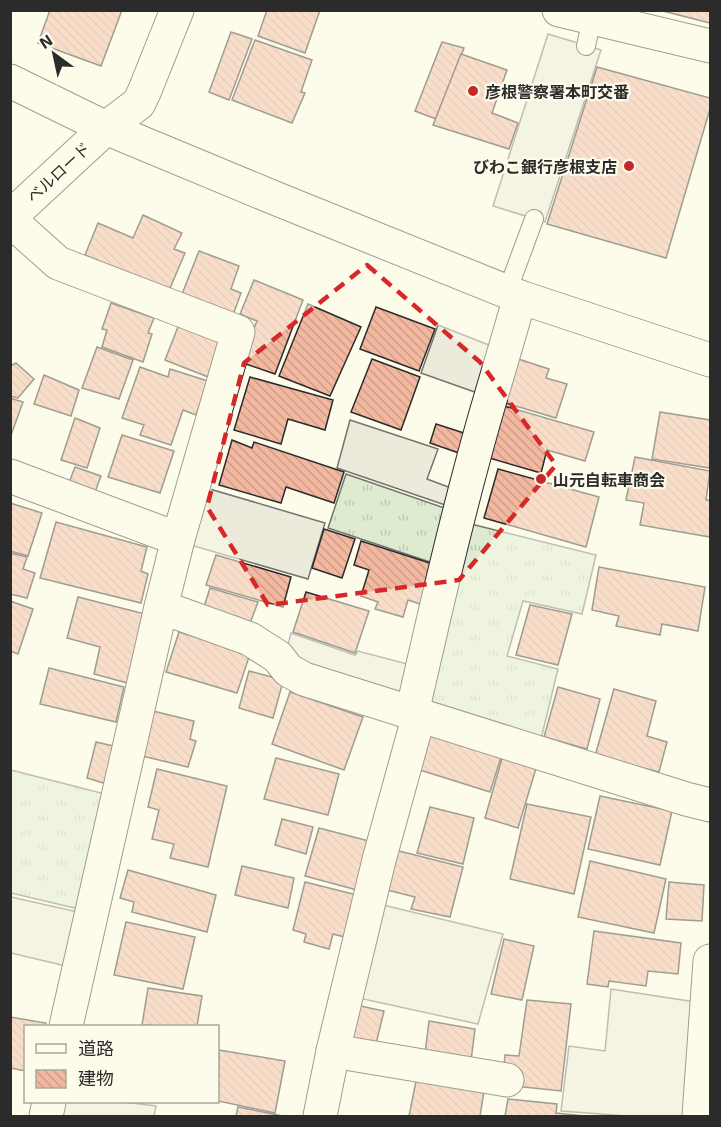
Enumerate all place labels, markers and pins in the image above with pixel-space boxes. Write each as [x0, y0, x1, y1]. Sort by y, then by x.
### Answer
place label: 彦根警察署本町交番 [485, 82, 629, 101]
marker: 彦根警察署本町交番 [466, 84, 480, 98]
place label: びわこ銀行彦根支店 [473, 157, 617, 176]
marker: びわこ銀行彦根支店 [622, 159, 636, 173]
place label: 山元自転車商会 [553, 470, 665, 489]
marker: 山元自転車商会 [534, 472, 548, 486]

